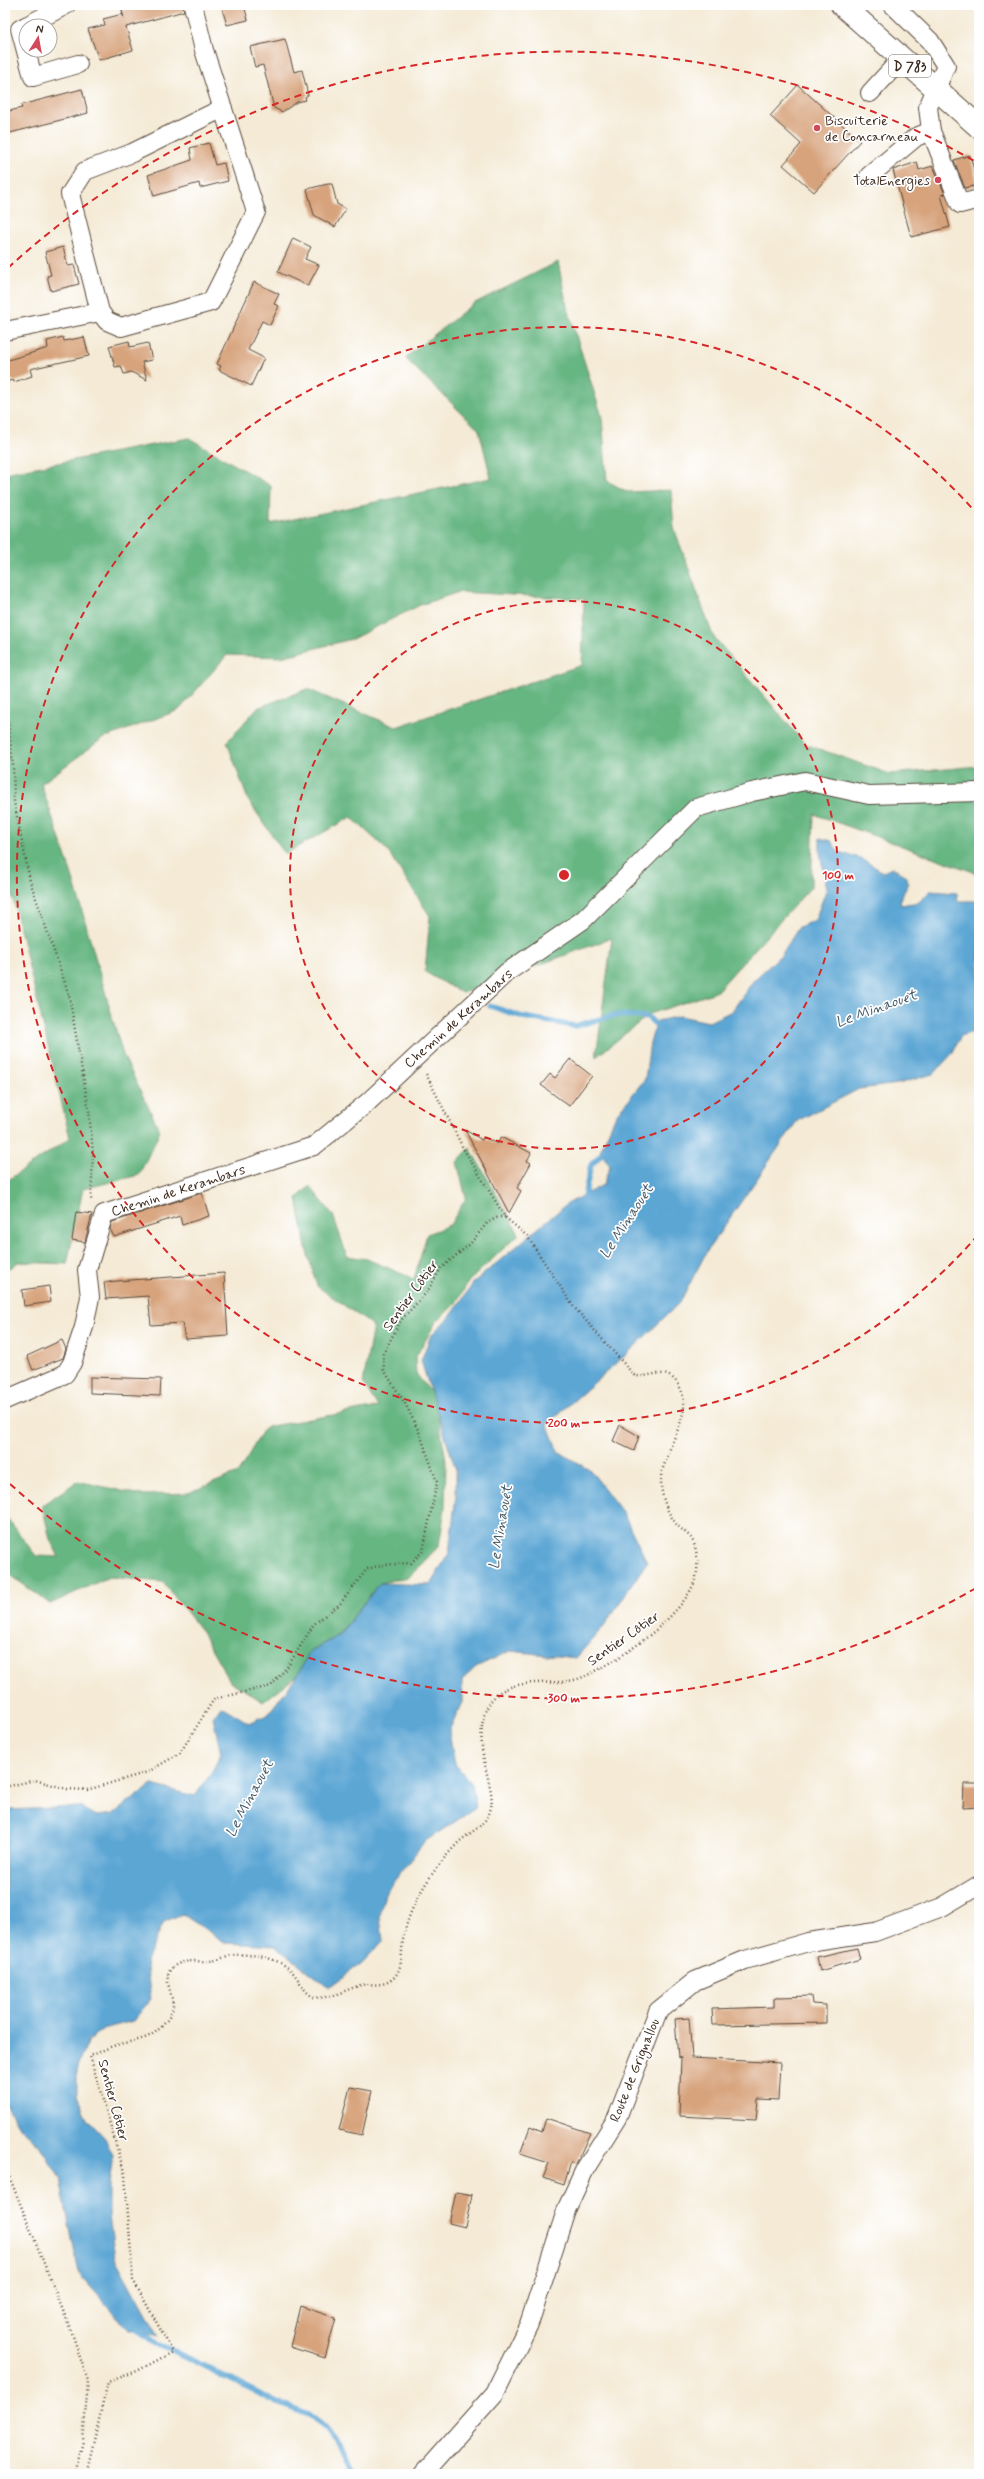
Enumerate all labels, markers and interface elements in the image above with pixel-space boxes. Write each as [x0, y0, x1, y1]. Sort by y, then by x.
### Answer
north arrow [18, 18, 58, 58]
text: N [35, 22, 45, 37]
road number: D 783 [889, 55, 931, 77]
place label: Biscuiterie de Concarneau [825, 112, 919, 146]
marker: Biscuiterie de Concarneau [812, 123, 822, 133]
place label: TotalEnergies [853, 172, 930, 191]
marker: TotalEnergies [933, 175, 943, 185]
centre of rings [557, 868, 571, 882]
text: 100 m [822, 868, 855, 884]
street label: Chemin de Kerambars [401, 965, 517, 1072]
water label: Le Minaouët [833, 985, 921, 1033]
street label: Chemin de Kerambars [109, 1161, 248, 1221]
water label: Le Minaouët [595, 1179, 659, 1263]
street label: Sentier Côtier [379, 1256, 443, 1335]
text: 200 m [548, 1416, 581, 1432]
water label: Le Minaouët [484, 1482, 518, 1571]
street label: Sentier Côtier [584, 1607, 663, 1670]
text: 300 m [548, 1691, 581, 1707]
water label: Le Minaouët [221, 1755, 279, 1841]
street label: Route de Grignallou [606, 2016, 665, 2125]
street label: Sentier Côtier [93, 2057, 133, 2143]

